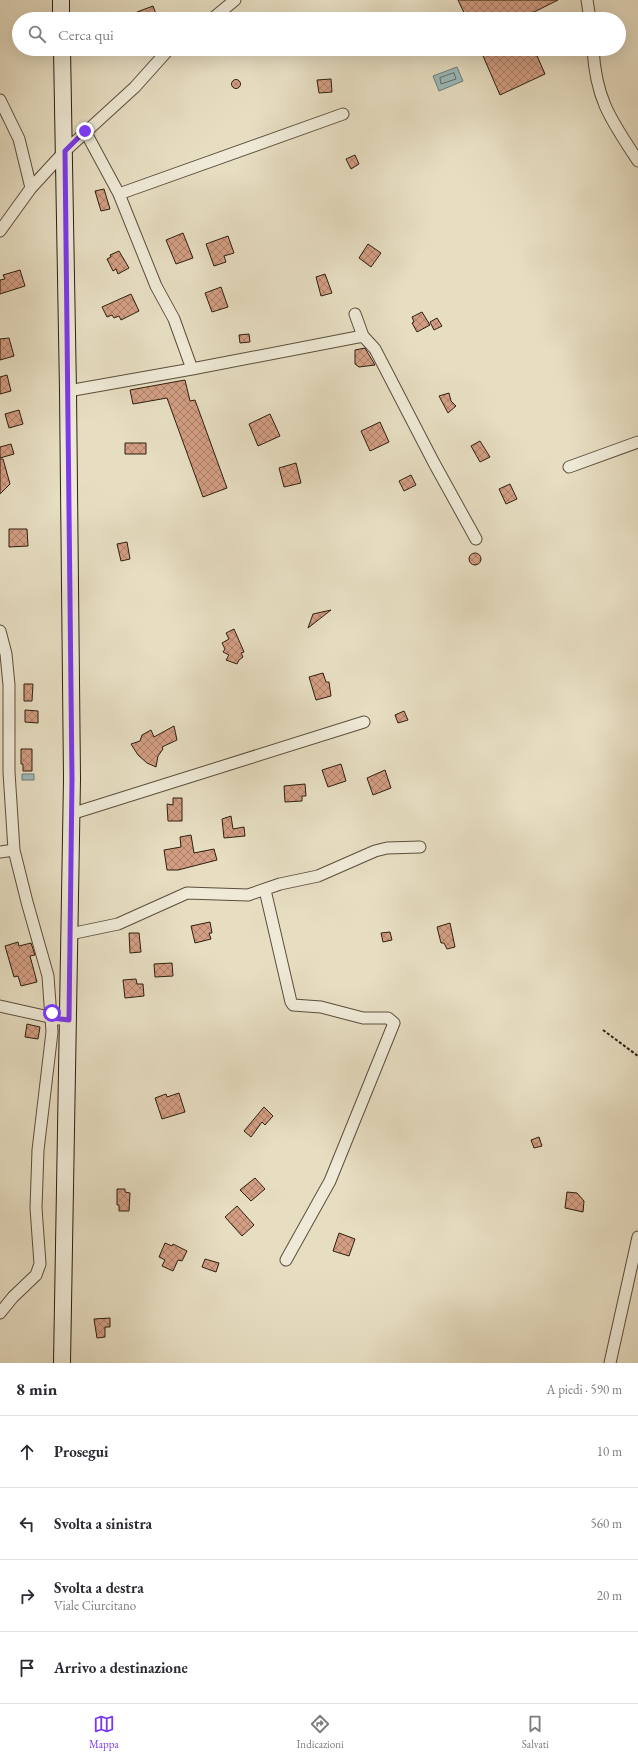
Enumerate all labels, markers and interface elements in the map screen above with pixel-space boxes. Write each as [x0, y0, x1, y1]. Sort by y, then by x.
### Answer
search box [12, 12, 626, 56]
icon: search [26, 23, 48, 45]
text: Cerca qui [58, 25, 114, 44]
route end [76, 122, 94, 140]
route start [43, 1004, 61, 1022]
text: 8 min [16, 1378, 57, 1400]
text: A piedi · 590 m [547, 1381, 622, 1398]
icon: ahead [16, 1441, 38, 1463]
text: Prosegui [54, 1442, 109, 1461]
text: 10 m [597, 1443, 622, 1460]
icon: left [16, 1513, 38, 1535]
text: Svolta a sinistra [54, 1514, 152, 1533]
text: 560 m [591, 1515, 622, 1532]
text: Svolta a destra [54, 1578, 144, 1597]
icon: right [16, 1585, 38, 1607]
text: 20 m [597, 1587, 622, 1604]
text: Viale Ciurcitano [54, 1597, 136, 1614]
icon: arrive [16, 1657, 38, 1679]
text: Arrivo a destinazione [54, 1658, 188, 1677]
tab: Mappa [89, 1713, 119, 1751]
tab: Indicazioni [297, 1713, 344, 1751]
tab: Salvati [522, 1713, 549, 1751]

